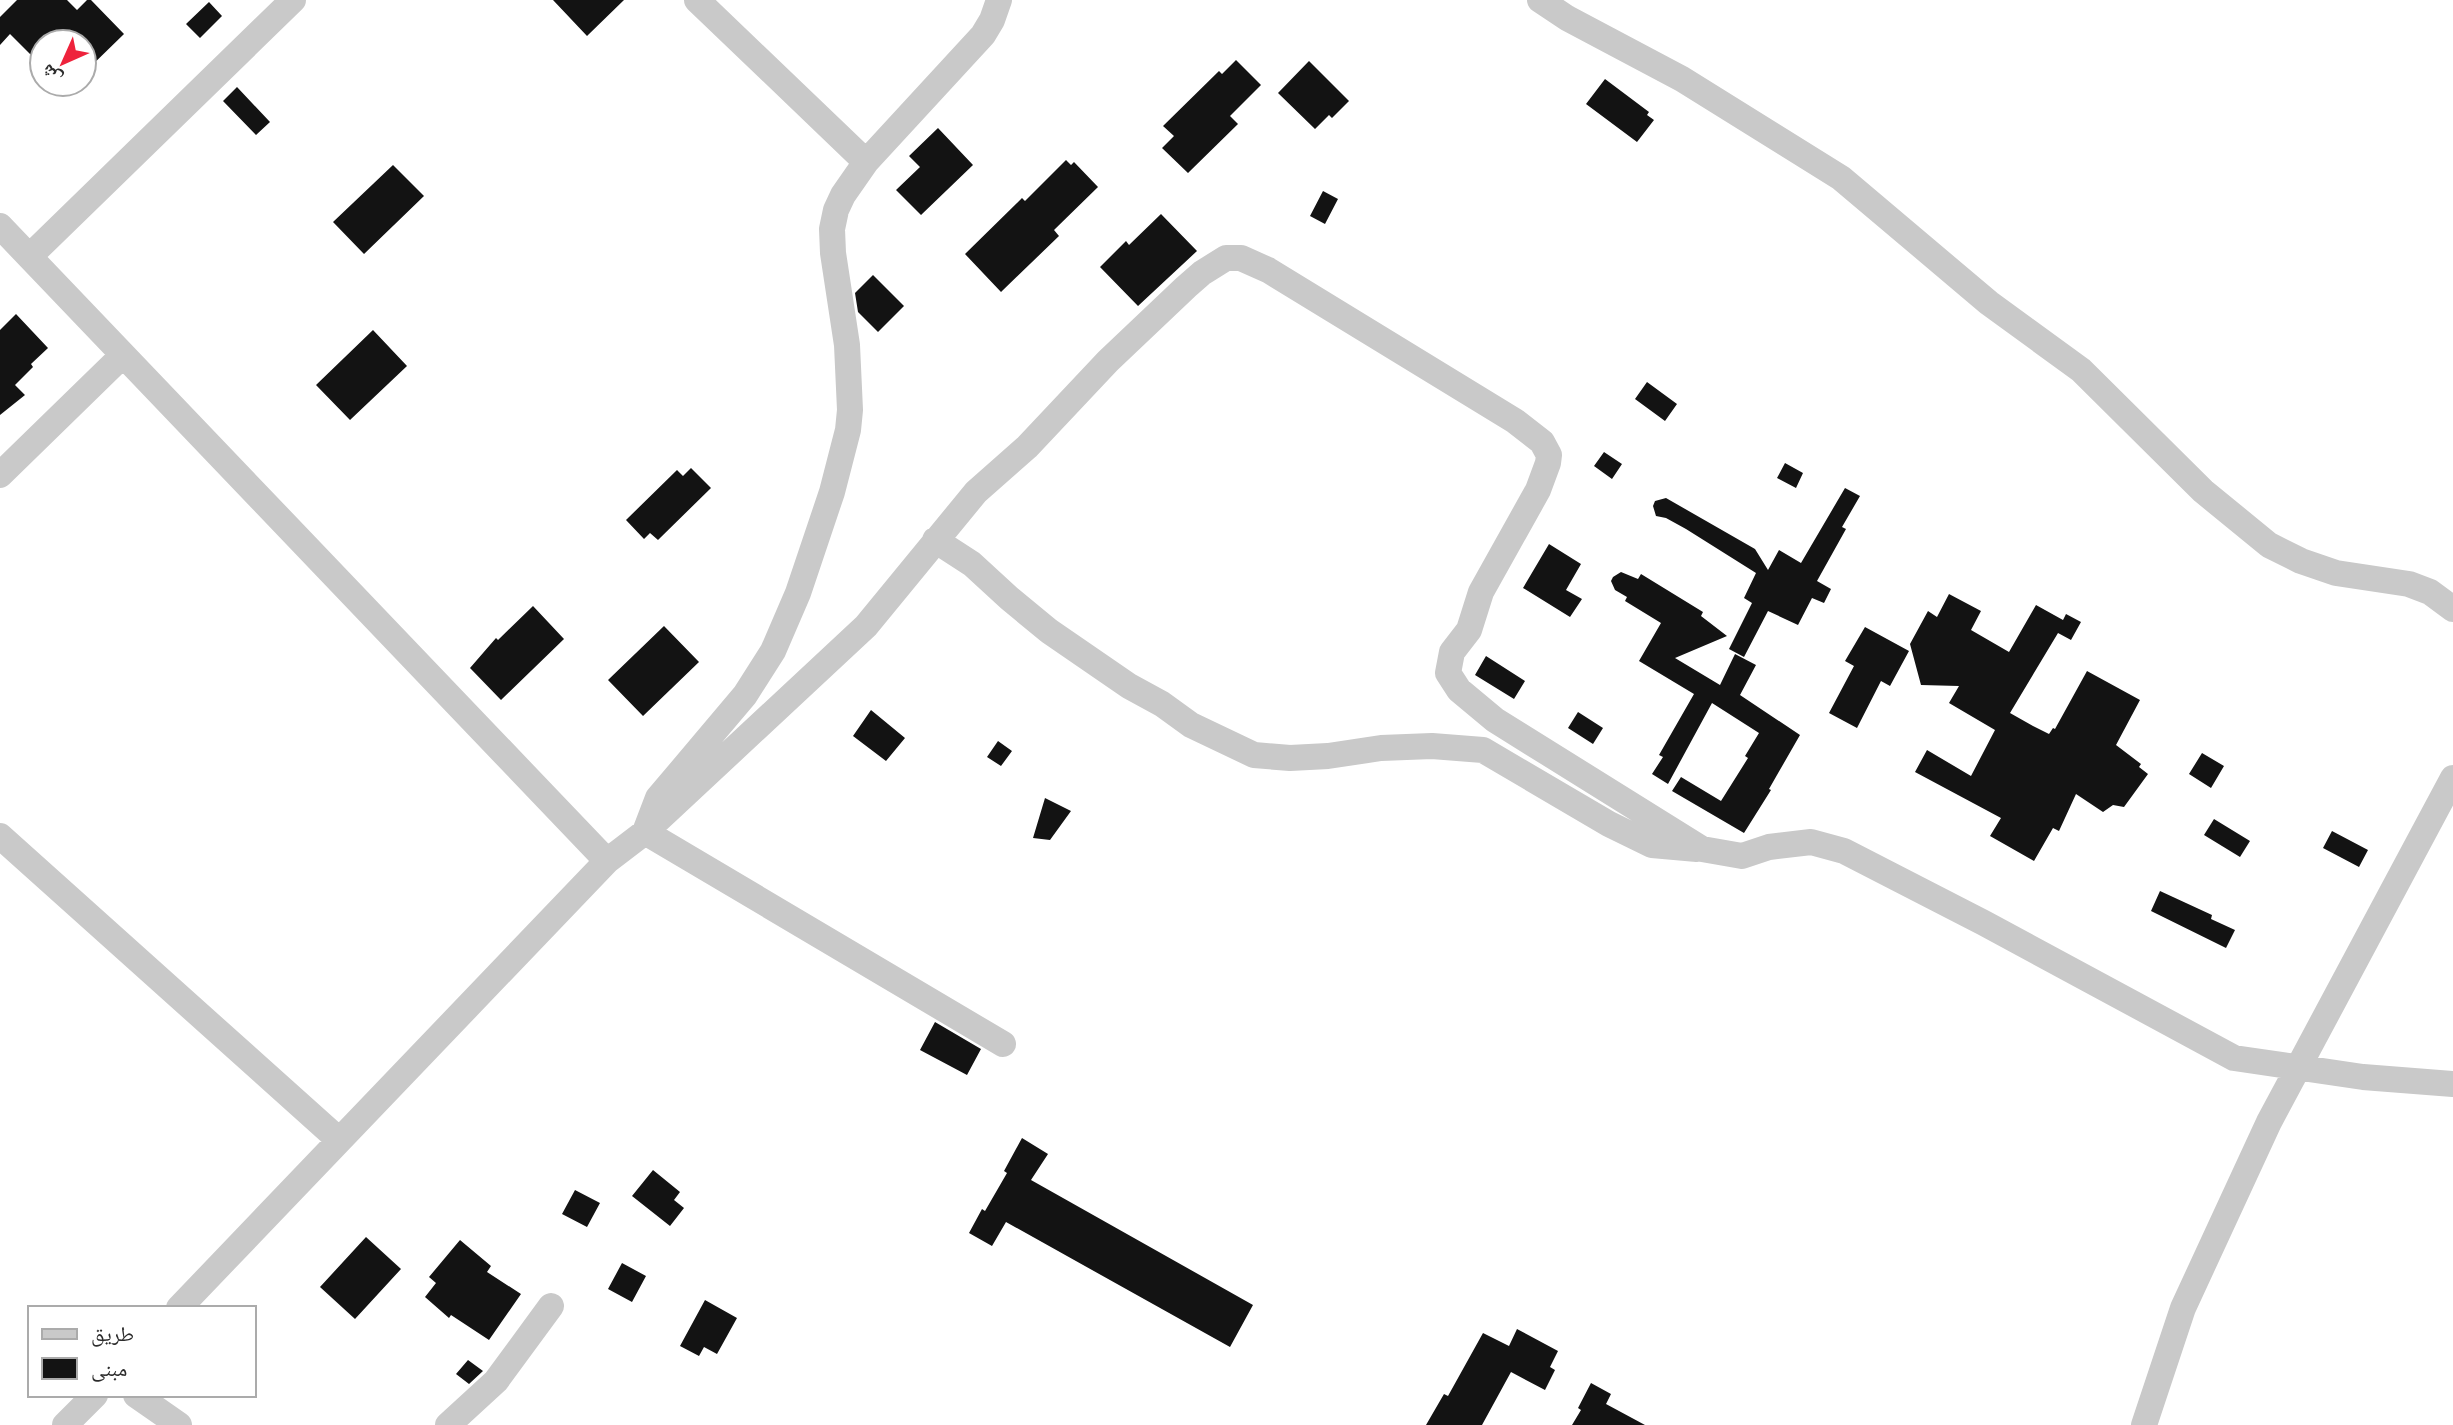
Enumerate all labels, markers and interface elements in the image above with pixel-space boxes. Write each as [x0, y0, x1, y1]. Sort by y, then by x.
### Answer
north arrow [28, 28, 98, 98]
text: ش [35, 59, 67, 91]
legend [28, 1306, 256, 1397]
text: طريق [91, 1320, 134, 1347]
text: مبنى [91, 1355, 127, 1382]

